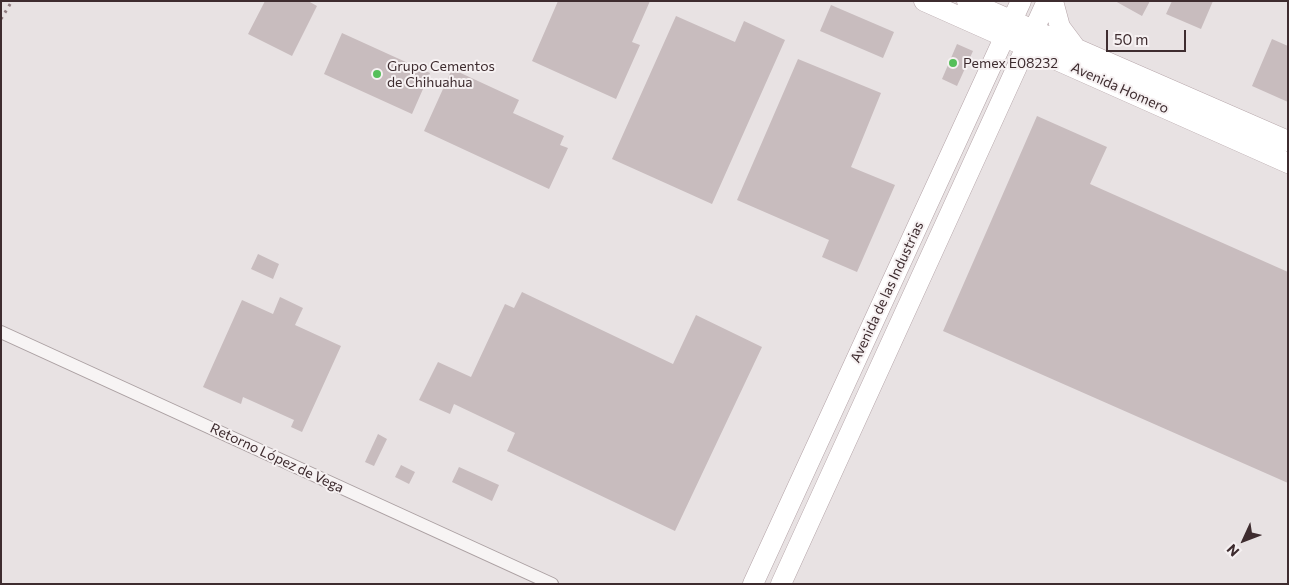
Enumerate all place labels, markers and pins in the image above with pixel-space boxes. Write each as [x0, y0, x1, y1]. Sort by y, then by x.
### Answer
place label: Pemex E08232 [963, 55, 1058, 71]
marker: Pemex E08232 [947, 57, 959, 69]
place label: Grupo Cementos de Chihuahua [387, 58, 495, 90]
marker: Grupo Cementos de Chihuahua [371, 68, 383, 80]

